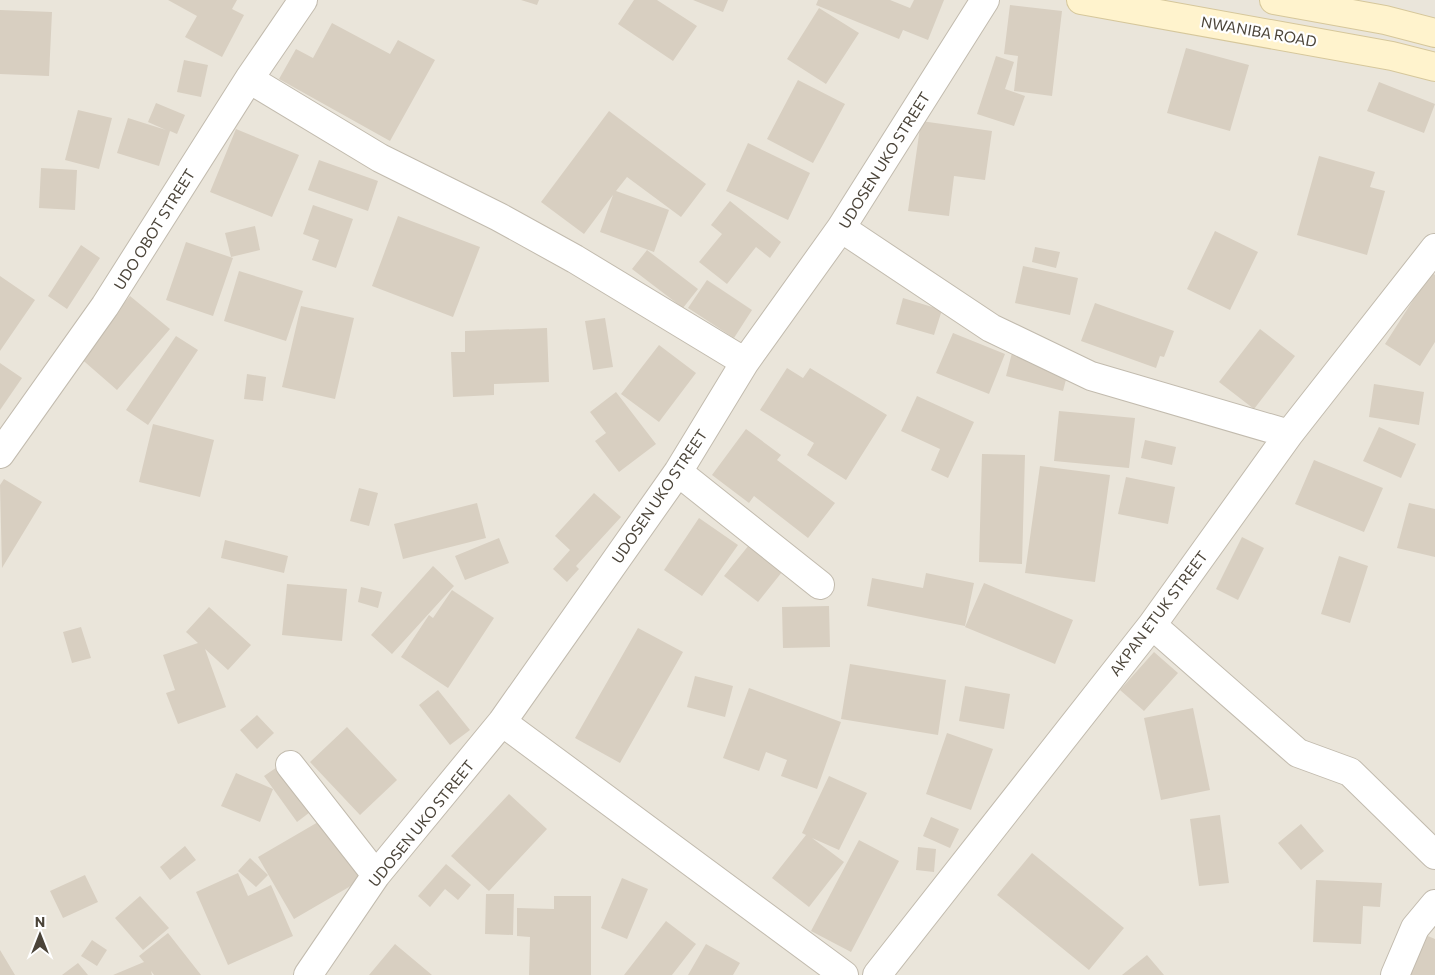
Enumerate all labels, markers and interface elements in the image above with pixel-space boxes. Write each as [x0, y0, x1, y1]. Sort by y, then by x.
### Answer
street label: NWANIBA ROAD [1200, 12, 1318, 50]
street label: UDOSEN UKO STREET [835, 88, 934, 232]
street label: UDO OBOT STREET [110, 165, 199, 293]
street label: UDOSEN UKO STREET [608, 425, 711, 566]
street label: AKPAN ETUK STREET [1105, 547, 1211, 679]
street label: UDOSEN UKO STREET [364, 756, 478, 890]
north arrow [15, 910, 65, 960]
text: N [35, 913, 45, 930]

